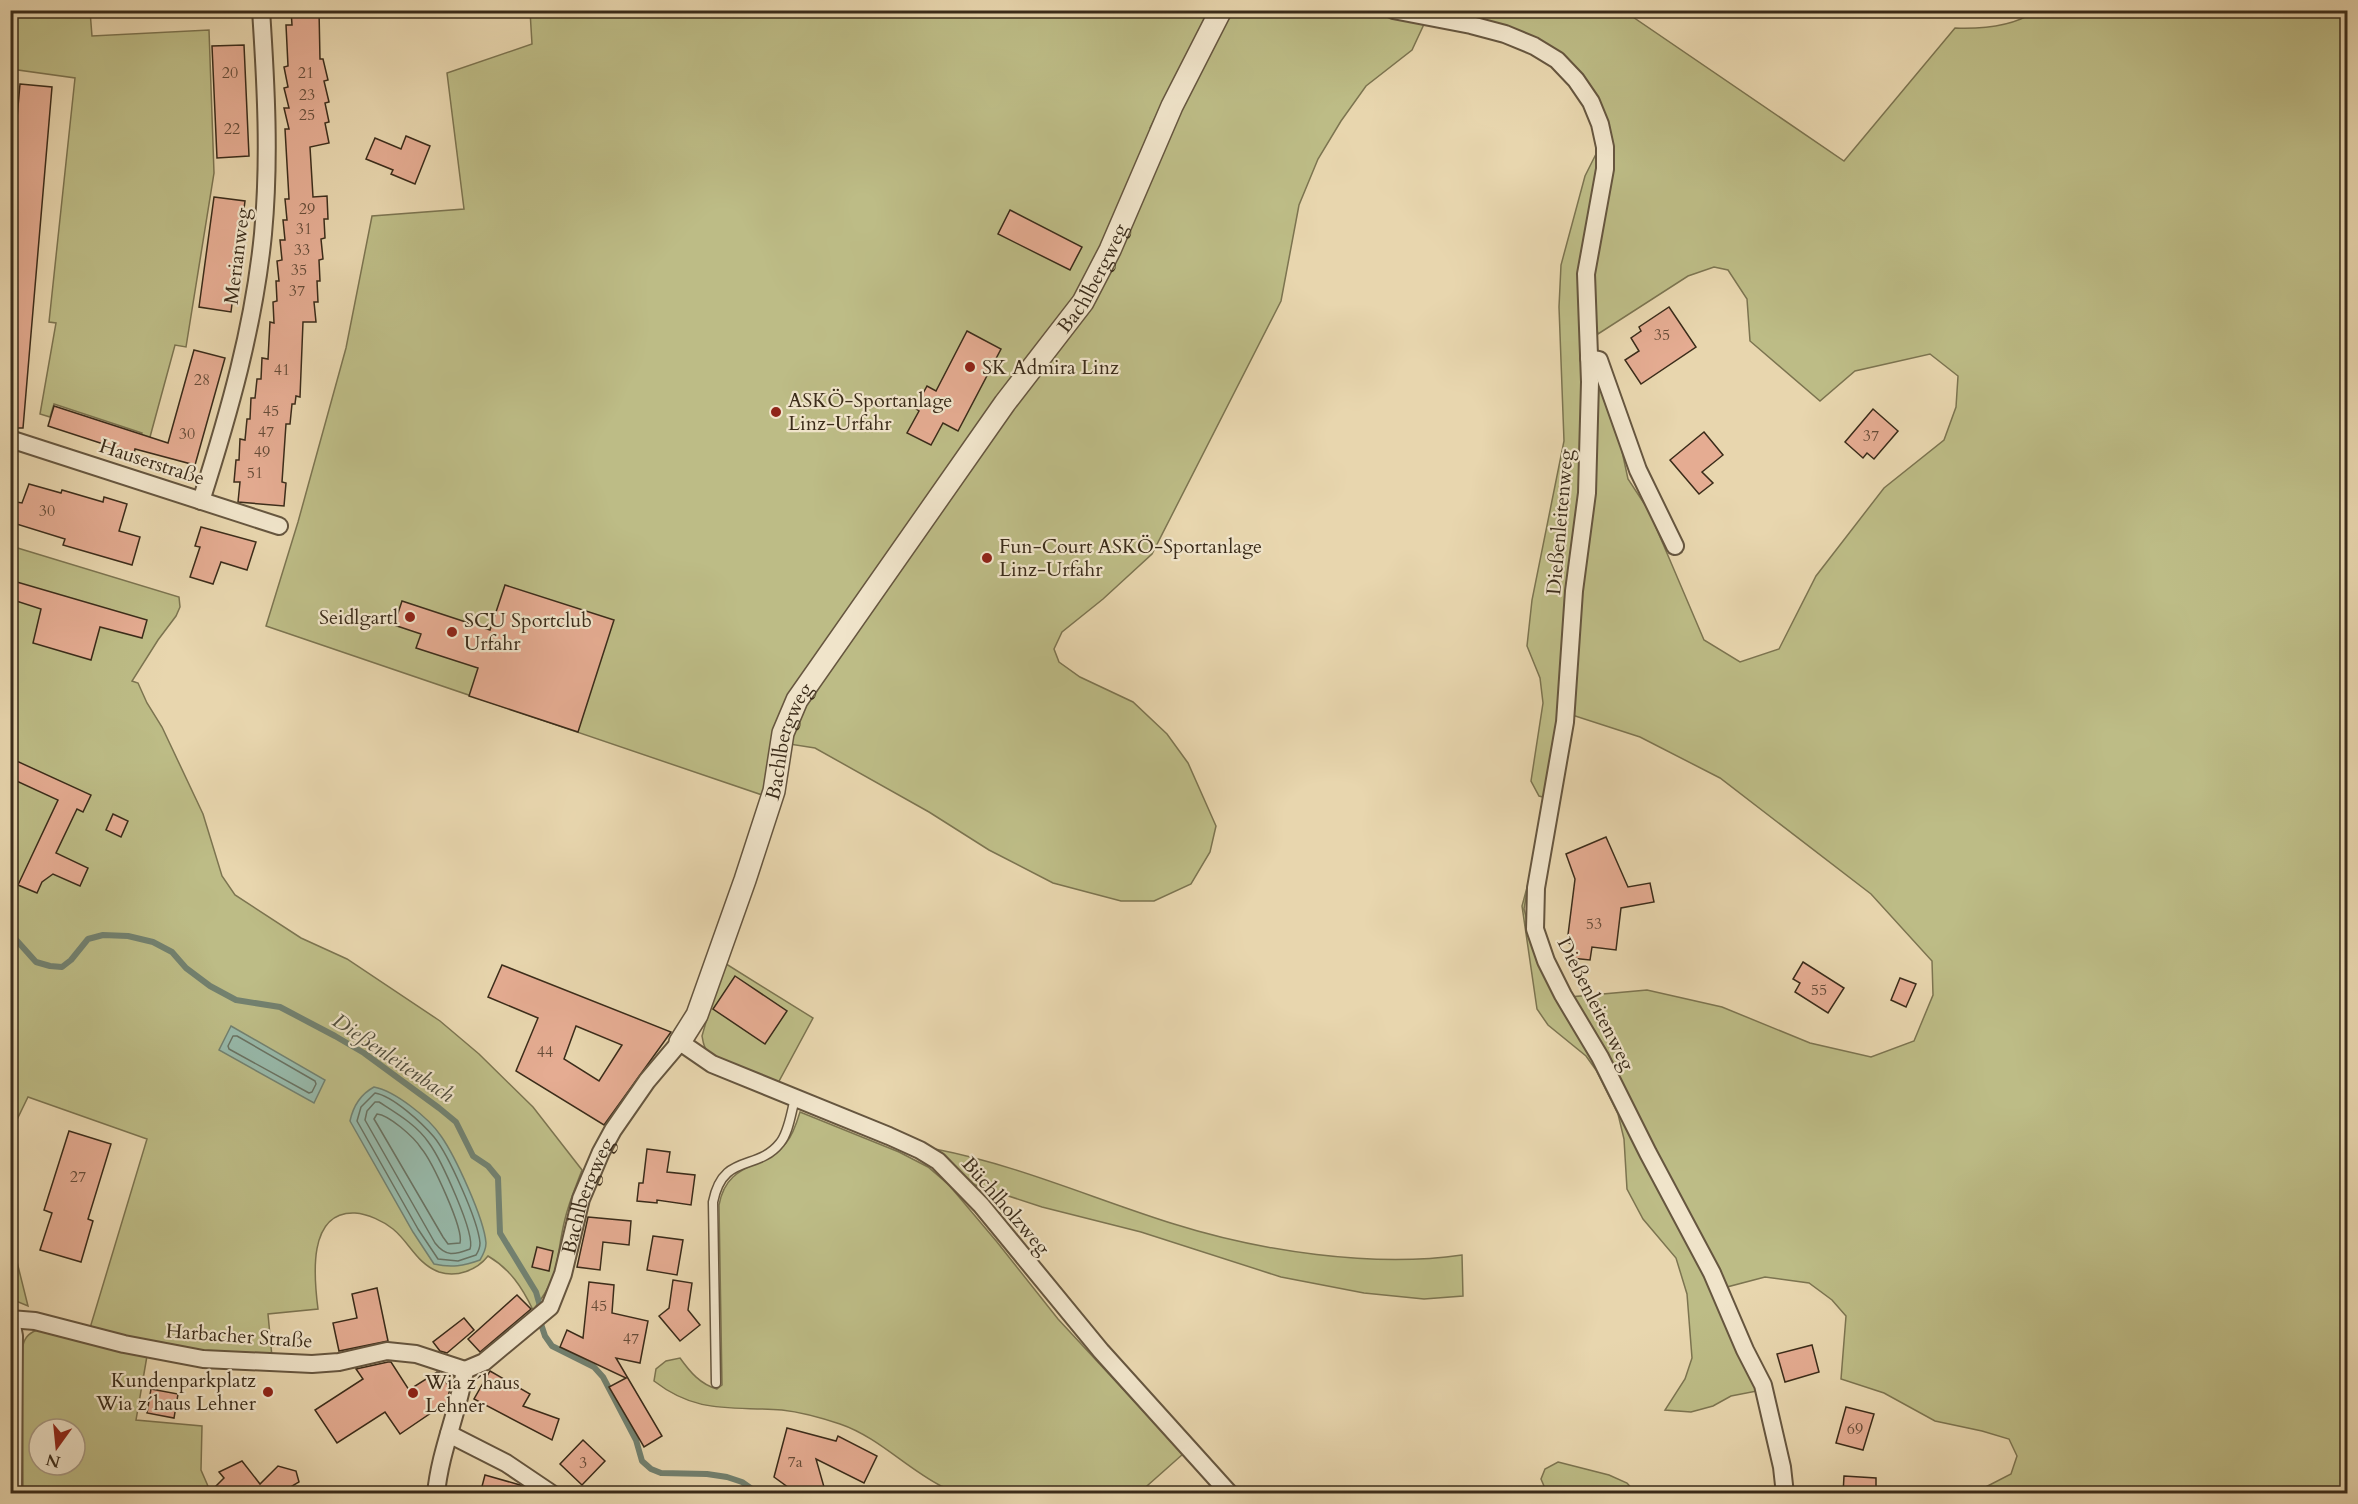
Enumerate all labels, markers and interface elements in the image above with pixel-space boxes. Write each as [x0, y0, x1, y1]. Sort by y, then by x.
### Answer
house number: 20 [222, 62, 238, 84]
house number: 21 [298, 62, 314, 84]
house number: 23 [299, 84, 315, 106]
house number: 25 [299, 104, 315, 126]
house number: 22 [224, 118, 240, 140]
house number: 29 [299, 198, 315, 220]
street label: Merianweg [218, 205, 256, 306]
house number: 31 [296, 218, 312, 240]
street label: Bachlbergweg [1051, 218, 1134, 338]
house number: 33 [294, 239, 310, 261]
house number: 35 [291, 259, 307, 281]
house number: 37 [289, 280, 305, 302]
house number: 35 [1654, 324, 1670, 346]
place label: SK Admira Linz [982, 354, 1119, 381]
house number: 41 [274, 359, 290, 381]
marker: SK Admira Linz [963, 360, 977, 374]
house number: 28 [194, 369, 210, 391]
place label: ASKÖ-Sportanlage Linz-Urfahr [788, 387, 952, 437]
house number: 45 [263, 400, 279, 422]
marker: ASKÖ-Sportanlage Linz-Urfahr [769, 405, 783, 419]
house number: 47 [258, 421, 274, 443]
house number: 30 [179, 423, 195, 445]
house number: 37 [1863, 425, 1879, 447]
street label: Hauserstraße [96, 432, 208, 492]
house number: 49 [254, 441, 270, 463]
street label: Dießenleitenweg [1540, 447, 1580, 596]
house number: 51 [247, 462, 263, 484]
house number: 30 [39, 500, 55, 522]
place label: Fun-Court ASKÖ-Sportanlage Linz-Urfahr [999, 533, 1262, 583]
marker: Fun-Court ASKÖ-Sportanlage Linz-Urfahr [980, 551, 994, 565]
place label: Seidlgartl [319, 604, 398, 631]
place label: SCU Sportclub Urfahr [464, 607, 592, 657]
marker: Seidlgartl [403, 610, 417, 624]
marker: SCU Sportclub Urfahr [445, 625, 459, 639]
street label: Bachlbergweg [758, 676, 819, 804]
house number: 53 [1586, 913, 1602, 935]
street label: Dießenleitenweg [1551, 933, 1642, 1076]
house number: 55 [1811, 979, 1827, 1001]
water label: Dießenleitenbach [326, 1007, 460, 1109]
house number: 44 [537, 1041, 553, 1063]
street label: Bachlbergweg [555, 1132, 620, 1257]
street label: Büchlholzweg [956, 1151, 1057, 1261]
house number: 27 [70, 1166, 86, 1188]
house number: 45 [591, 1295, 607, 1317]
street label: Harbacher Straße [165, 1317, 313, 1355]
house number: 47 [623, 1328, 639, 1350]
place label: Kundenparkplatz Wia z´haus Lehner [95, 1367, 257, 1417]
place label: Wia z´haus Lehner [424, 1369, 520, 1419]
marker: Kundenparkplatz Wia z´haus Lehner [261, 1385, 275, 1399]
marker: Wia z´haus Lehner [406, 1386, 420, 1400]
north arrow [27, 1417, 87, 1477]
house number: 69 [1847, 1418, 1863, 1440]
text: N [44, 1448, 63, 1473]
house number: 7a [787, 1451, 803, 1473]
house number: 3 [579, 1452, 587, 1474]

